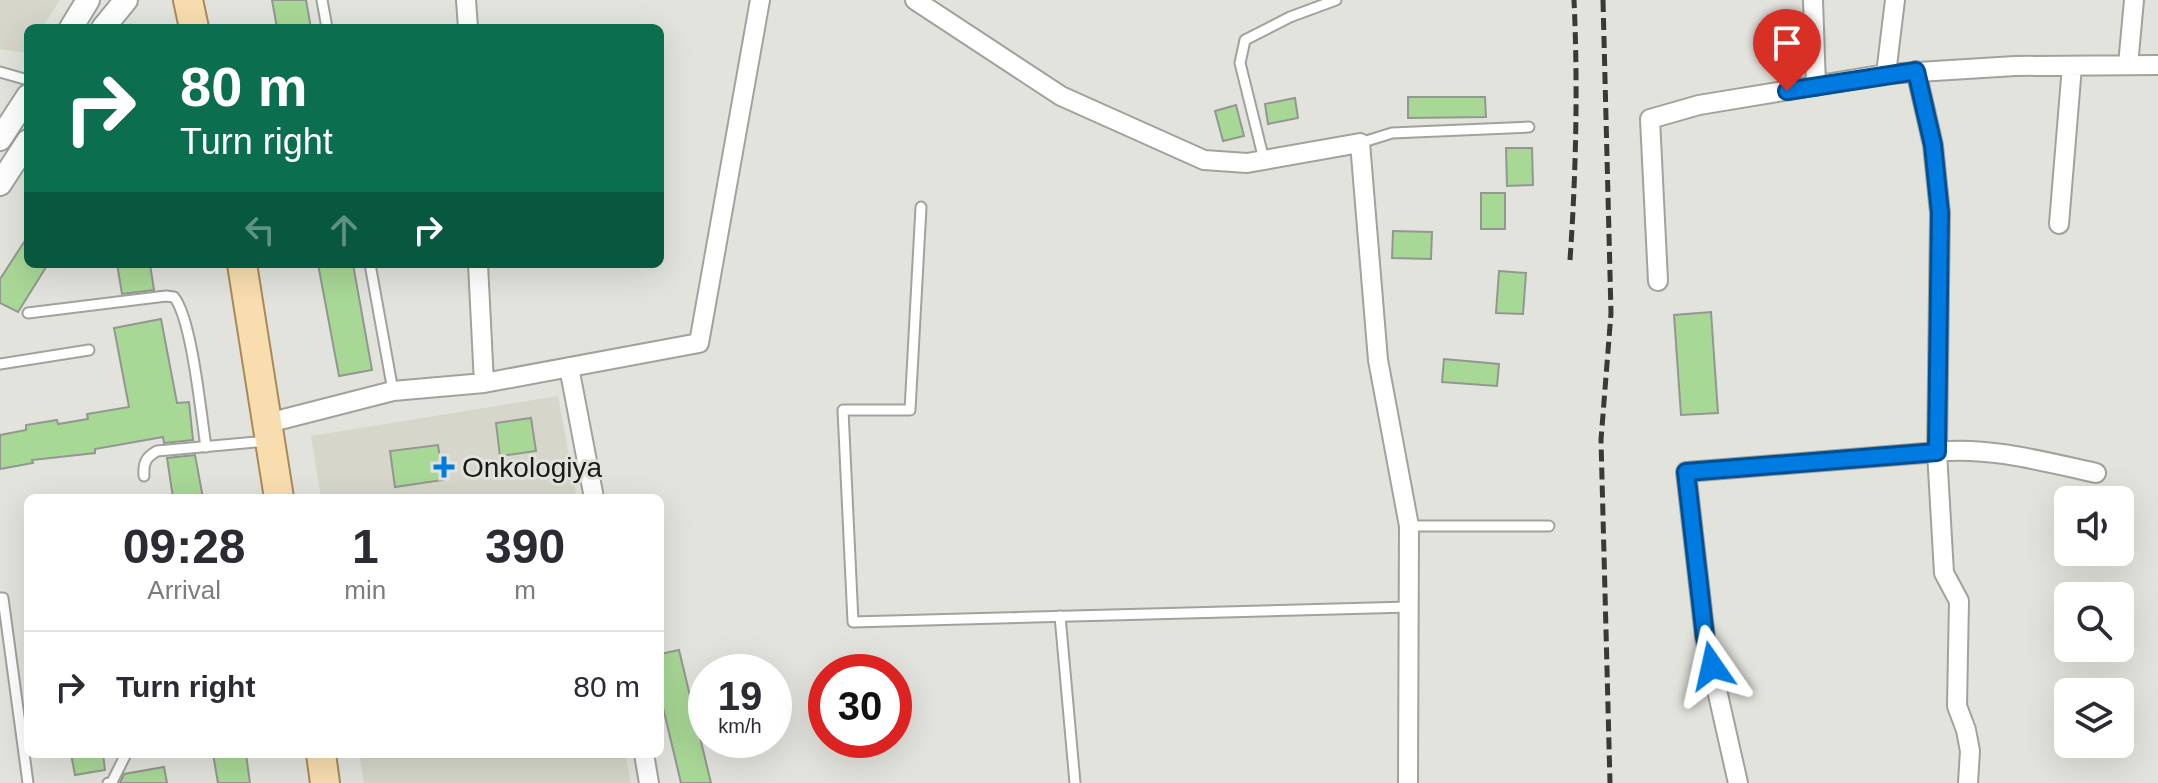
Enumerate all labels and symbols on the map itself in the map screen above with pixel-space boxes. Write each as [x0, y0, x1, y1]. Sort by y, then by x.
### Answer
pin [1753, 9, 1821, 91]
place label: Onkologiya [462, 452, 603, 483]
marker: Onkologiya [433, 456, 455, 478]
position arrow [1670, 624, 1754, 708]
speed limit sign: 30 [808, 654, 912, 758]

